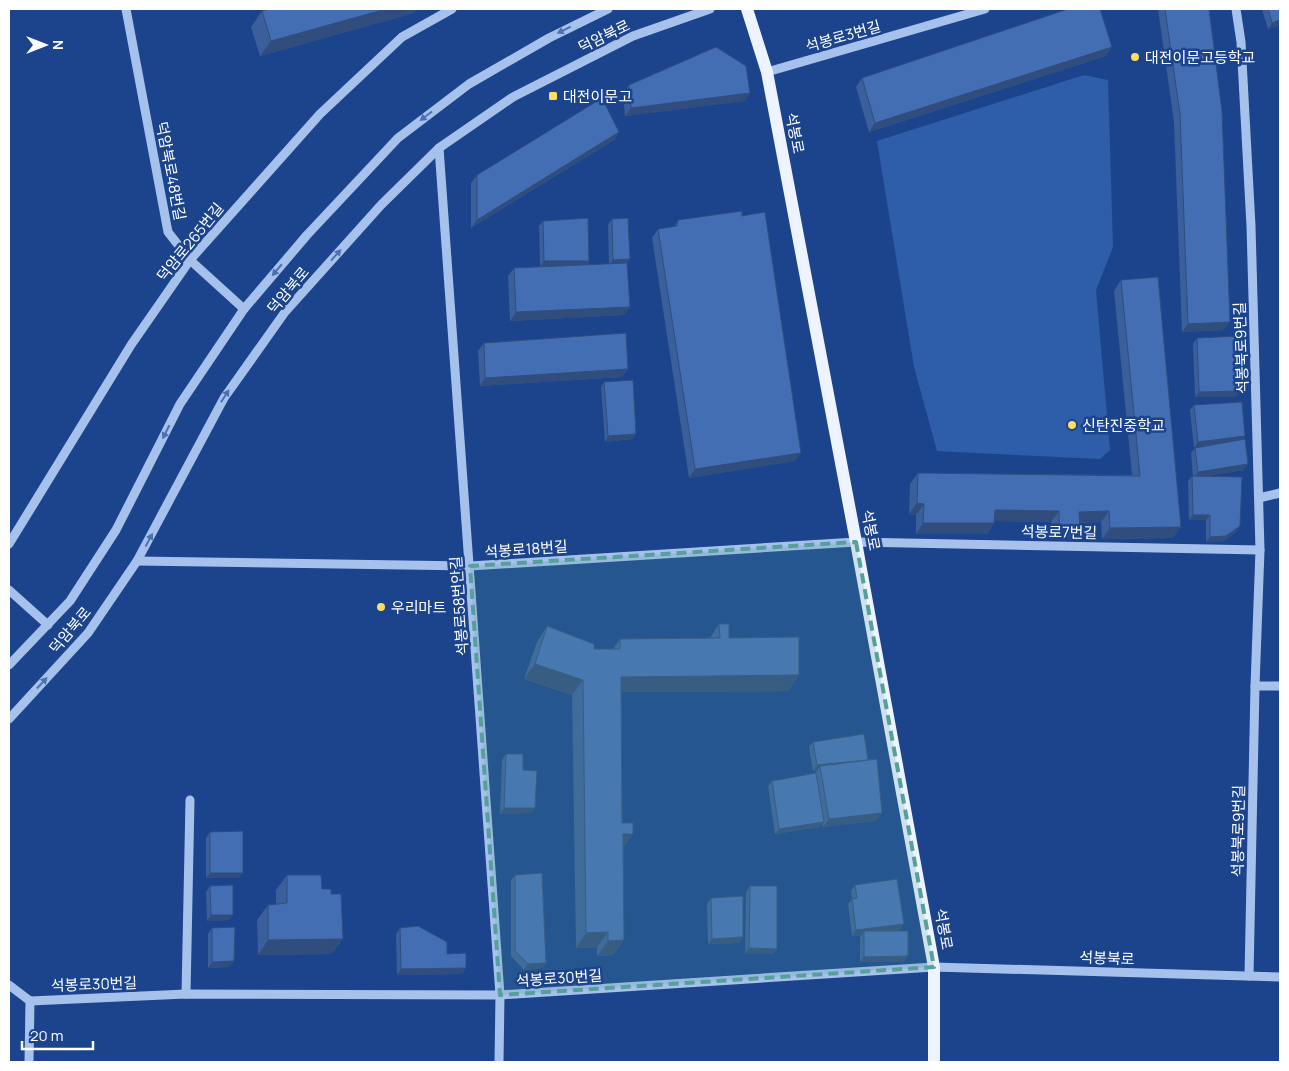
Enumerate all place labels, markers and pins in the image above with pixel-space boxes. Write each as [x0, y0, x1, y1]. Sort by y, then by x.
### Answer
place label: 대전이문고등학교 [1145, 47, 1255, 68]
marker: 대전이문고등학교 [1129, 51, 1141, 63]
place label: 대전이문고 [563, 86, 632, 107]
marker: 대전이문고 [547, 90, 559, 102]
place label: 신탄진중학교 [1082, 415, 1165, 436]
marker: 신탄진중학교 [1066, 419, 1078, 431]
place label: 우리마트 [391, 597, 446, 618]
marker: 우리마트 [375, 601, 387, 613]

